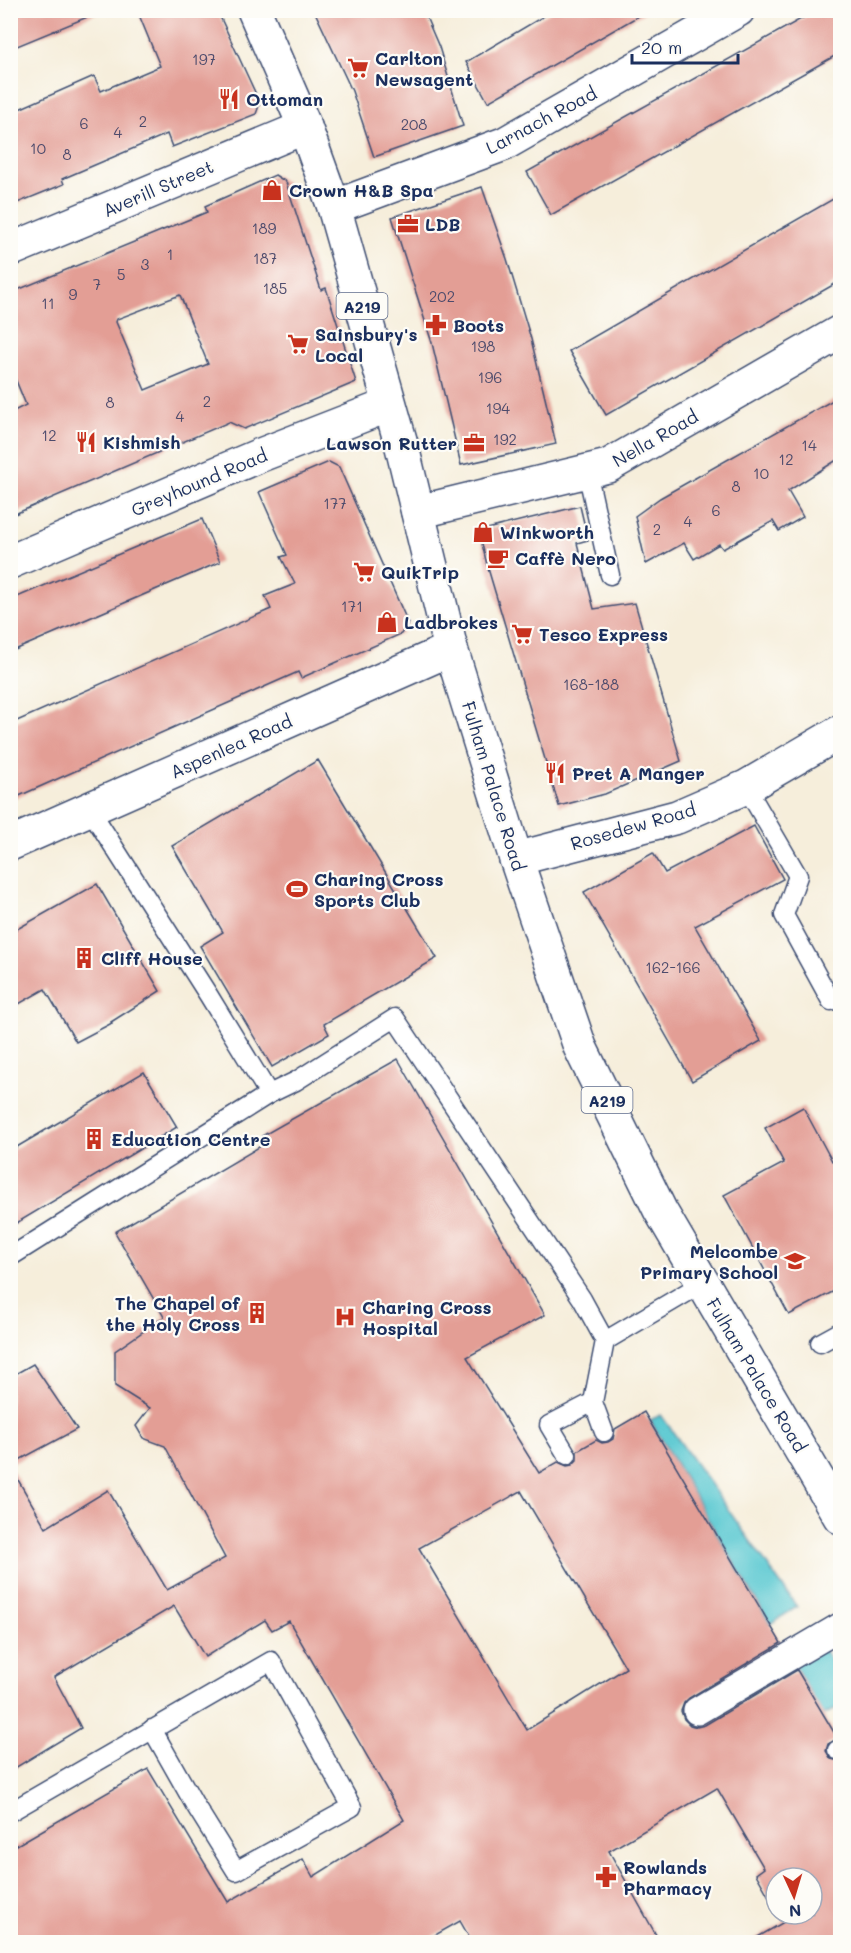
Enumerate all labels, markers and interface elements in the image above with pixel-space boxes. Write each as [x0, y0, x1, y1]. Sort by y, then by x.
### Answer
scale bar [632, 27, 738, 65]
text: 20 m [641, 35, 682, 59]
place label: Carlton Newsagent [375, 46, 473, 91]
house number: 197 [192, 49, 216, 69]
supermarket icon: Carlton Newsagent [346, 56, 370, 80]
street label: Larnach Road [481, 81, 601, 159]
restaurant icon: Ottoman [217, 87, 241, 111]
place label: Ottoman [246, 87, 323, 111]
house number: 2 [139, 111, 147, 131]
house number: 6 [79, 113, 89, 133]
house number: 208 [401, 114, 427, 134]
house number: 4 [114, 122, 123, 142]
house number: 10 [30, 138, 46, 158]
house number: 8 [62, 144, 72, 164]
street label: Averill Street [99, 154, 217, 222]
shop icon: Crown H&B Spa [260, 178, 284, 202]
place label: Crown H&B Spa [289, 178, 434, 202]
office icon: LDB [396, 212, 420, 236]
place label: LDB [425, 212, 460, 236]
house number: 189 [252, 218, 276, 238]
house number: 1 [167, 244, 173, 264]
house number: 187 [253, 248, 277, 268]
house number: 3 [141, 254, 150, 274]
house number: 5 [117, 264, 125, 284]
house number: 7 [93, 274, 101, 294]
house number: 185 [263, 278, 287, 298]
house number: 9 [69, 284, 78, 304]
house number: 202 [429, 286, 455, 306]
house number: 11 [41, 293, 55, 313]
road number: A219 [336, 293, 388, 319]
pharmacy icon: Boots [424, 313, 448, 337]
place label: Boots [453, 313, 504, 337]
place label: Sainsbury's Local [315, 322, 418, 367]
supermarket icon: Sainsbury's Local [286, 332, 310, 356]
house number: 198 [471, 336, 495, 356]
house number: 196 [478, 367, 502, 387]
house number: 2 [203, 391, 211, 411]
house number: 8 [105, 392, 115, 412]
house number: 194 [486, 398, 510, 418]
street label: Nella Road [608, 404, 702, 472]
house number: 4 [176, 406, 185, 426]
house number: 12 [41, 425, 57, 445]
house number: 192 [493, 429, 517, 449]
restaurant icon: Kishmish [74, 430, 98, 454]
place label: Kishmish [103, 430, 180, 454]
place label: Lawson Rutter [326, 431, 457, 455]
office icon: Lawson Rutter [462, 431, 486, 455]
house number: 14 [801, 435, 817, 455]
street label: Greyhound Road [127, 443, 271, 521]
house number: 12 [778, 449, 794, 469]
house number: 10 [753, 463, 769, 483]
house number: 8 [731, 476, 741, 496]
house number: 177 [323, 493, 347, 513]
house number: 6 [711, 500, 721, 520]
house number: 4 [684, 511, 693, 531]
house number: 2 [653, 519, 661, 539]
shop icon: Winkworth [471, 520, 495, 544]
place label: Winkworth [500, 520, 594, 544]
cafe icon: Caffè Nero [486, 546, 510, 570]
place label: Caffè Nero [515, 546, 616, 570]
supermarket icon: QuikTrip [352, 560, 376, 584]
place label: QuikTrip [381, 560, 459, 584]
house number: 171 [341, 596, 363, 616]
shop icon: Ladbrokes [375, 610, 399, 634]
place label: Ladbrokes [404, 610, 498, 634]
supermarket icon: Tesco Express [510, 622, 534, 646]
place label: Tesco Express [539, 622, 668, 646]
house number: 168-188 [563, 674, 619, 694]
street label: Fulham Palace Road [457, 698, 531, 874]
street label: Aspenlea Road [166, 708, 296, 784]
restaurant icon: Pret A Manger [543, 761, 567, 785]
place label: Pret A Manger [572, 761, 705, 785]
street label: Rosedew Road [568, 797, 698, 855]
place label: Charing Cross Sports Club [314, 867, 444, 912]
sports icon: Charing Cross Sports Club [285, 877, 309, 901]
building icon: Cliff House [72, 946, 96, 970]
place label: Cliff House [101, 946, 203, 970]
house number: 162-166 [645, 957, 701, 977]
road number: A219 [582, 1087, 632, 1113]
building icon: Education Centre [82, 1127, 106, 1151]
place label: Education Centre [111, 1127, 271, 1151]
place label: Melcombe Primary School [640, 1239, 778, 1284]
school or university icon: Melcombe Primary School [783, 1249, 807, 1273]
place label: The Chapel of the Holy Cross [106, 1291, 240, 1336]
street label: Fulham Palace Road [701, 1293, 813, 1457]
place label: Charing Cross Hospital [362, 1295, 492, 1340]
building icon: The Chapel of the Holy Cross [245, 1301, 269, 1325]
hospital icon: Charing Cross Hospital [333, 1305, 357, 1329]
place label: Rowlands Pharmacy [623, 1855, 712, 1900]
pharmacy icon: Rowlands Pharmacy [594, 1865, 618, 1889]
north arrow [764, 1866, 824, 1926]
text: N [788, 1901, 802, 1922]

